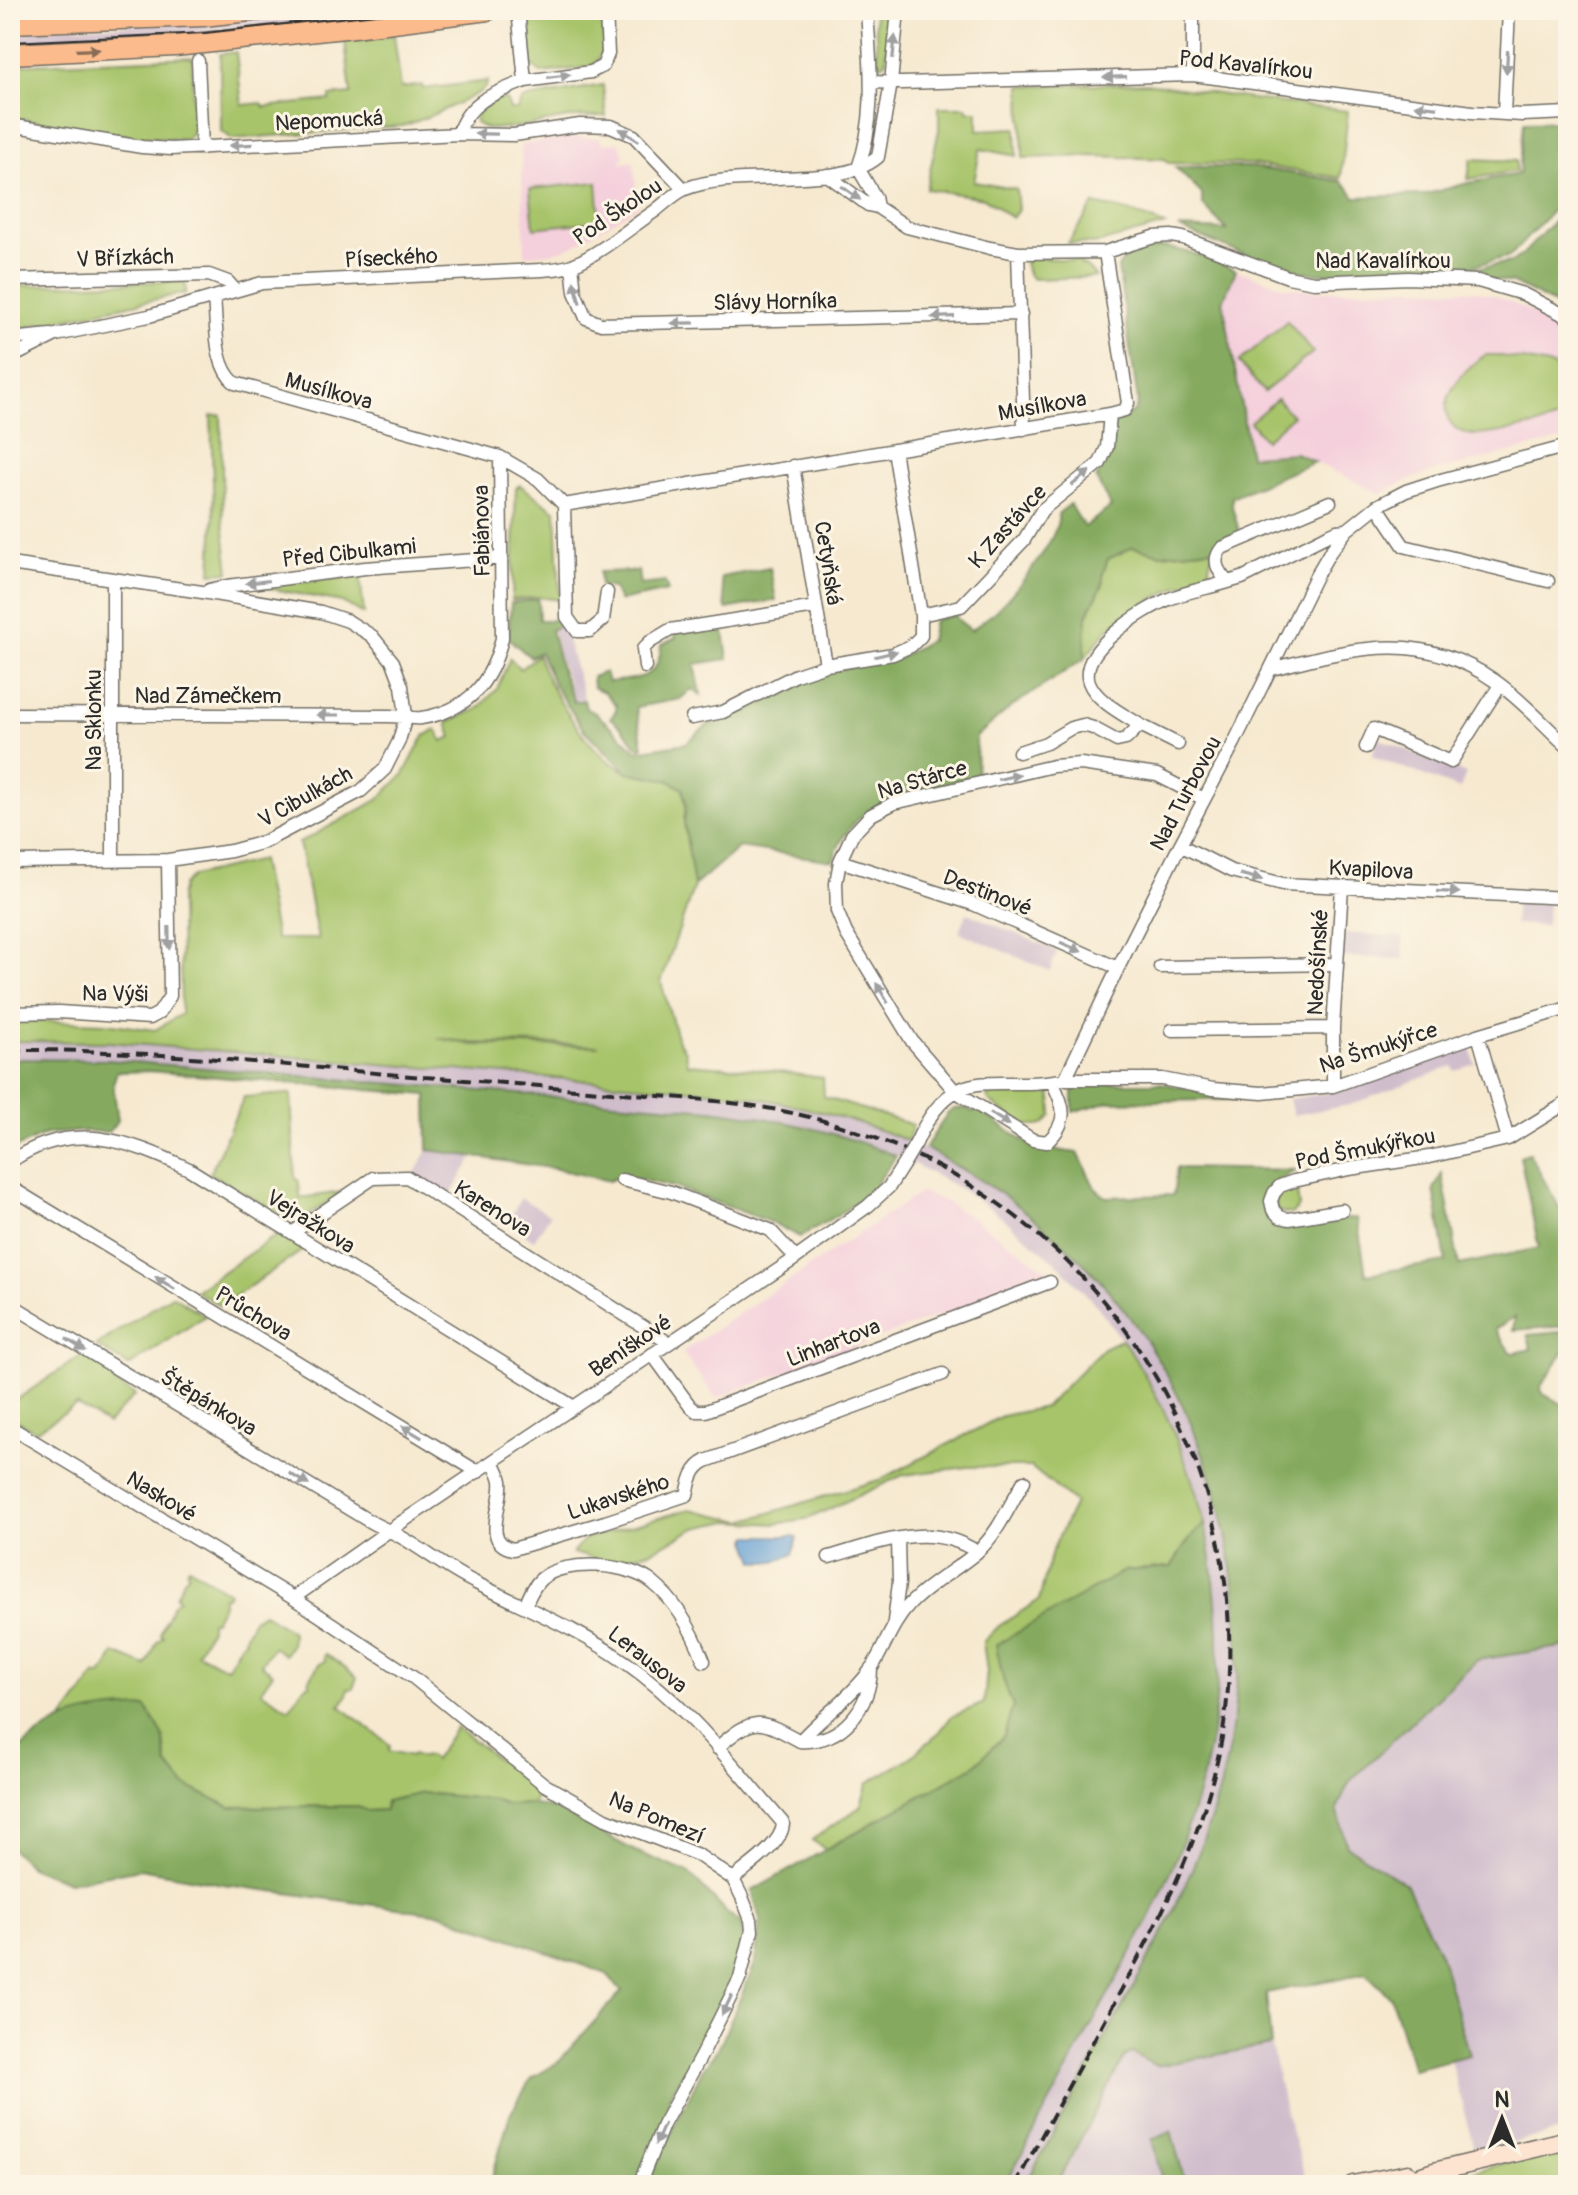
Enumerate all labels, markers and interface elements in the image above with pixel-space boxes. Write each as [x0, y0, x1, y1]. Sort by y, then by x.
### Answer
one-way arrow [888, 35, 901, 60]
one-way arrow [76, 43, 101, 56]
street label: Pod Kavalírkou [1178, 44, 1314, 86]
one-way arrow [1500, 50, 1513, 75]
one-way arrow [547, 69, 572, 82]
one-way arrow [1102, 71, 1127, 83]
one-way arrow [1413, 100, 1438, 113]
street label: Nepomucká [274, 104, 384, 138]
one-way arrow [473, 128, 498, 141]
one-way arrow [618, 128, 640, 142]
one-way arrow [228, 139, 253, 152]
street label: Pod Školou [568, 172, 668, 252]
one-way arrow [841, 185, 862, 200]
street label: V Břízkách [76, 242, 174, 274]
street label: Píseckého [344, 242, 438, 274]
street label: Nad Kavalírkou [1315, 247, 1451, 275]
one-way arrow [570, 279, 582, 304]
street label: Slávy Horníka [713, 287, 837, 317]
one-way arrow [930, 310, 955, 323]
one-way arrow [670, 316, 695, 329]
street label: Musílkova [282, 366, 375, 416]
street label: Musílkova [996, 384, 1089, 428]
one-way arrow [1071, 471, 1091, 487]
street label: K Zastávce [962, 478, 1053, 575]
street label: Fabiánova [467, 485, 497, 577]
street label: Cetyňská [808, 519, 848, 607]
street label: Před Cibulkami [281, 532, 418, 574]
one-way arrow [244, 576, 269, 589]
one-way arrow [874, 647, 899, 660]
street label: Na Sklonku [80, 669, 108, 771]
street label: Nad Zámečkem [134, 682, 282, 710]
one-way arrow [315, 709, 340, 721]
street label: Nad Turbovou [1144, 731, 1228, 856]
street label: Na Stárce [874, 754, 970, 806]
street label: V Cibulkách [253, 760, 358, 834]
one-way arrow [996, 770, 1021, 782]
street label: Kvapilova [1328, 854, 1414, 886]
street label: Destinové [939, 863, 1036, 923]
one-way arrow [1238, 871, 1263, 883]
one-way arrow [1436, 886, 1461, 899]
street label: Nedošínské [1301, 908, 1335, 1016]
one-way arrow [163, 926, 176, 951]
one-way arrow [1059, 940, 1082, 954]
street label: Na Výši [82, 979, 148, 1009]
one-way arrow [876, 982, 890, 1004]
street label: Na Šmukýřce [1316, 1016, 1441, 1080]
one-way arrow [989, 1112, 1011, 1126]
street label: Pod Šmukýřkou [1293, 1122, 1438, 1176]
street label: Karenova [449, 1174, 536, 1244]
street label: Vejražkova [261, 1184, 360, 1260]
one-way arrow [155, 1275, 176, 1290]
street label: Průchova [210, 1280, 297, 1348]
street label: Beníškové [584, 1308, 677, 1384]
street label: Linhartova [783, 1312, 884, 1374]
one-way arrow [65, 1338, 87, 1352]
street label: Štěpánkova [155, 1363, 262, 1443]
one-way arrow [401, 1425, 423, 1439]
street label: Naskové [121, 1465, 202, 1529]
street label: Lukavského [564, 1467, 673, 1527]
one-way arrow [288, 1472, 310, 1486]
street label: Lerausova [602, 1620, 693, 1700]
street label: Na Pomezí [605, 1785, 709, 1851]
one-way arrow [720, 1993, 733, 2016]
north arrow [1462, 2079, 1542, 2159]
text: N [1495, 2086, 1510, 2114]
one-way arrow [653, 2122, 667, 2145]

